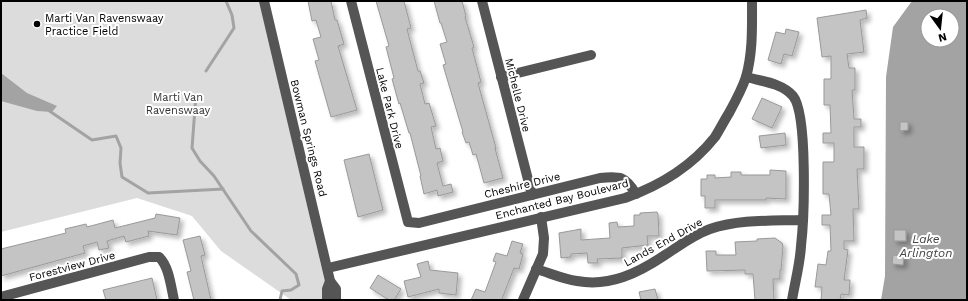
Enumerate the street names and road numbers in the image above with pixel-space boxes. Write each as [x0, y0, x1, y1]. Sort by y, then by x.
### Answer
street label: Michelle Drive [502, 57, 533, 133]
street label: Lake Park Drive [373, 66, 406, 150]
street label: Bowman Springs Road [288, 78, 329, 198]
street label: Cheshire Drive [483, 170, 562, 201]
street label: Enchanted Bay Boulevard [494, 177, 630, 222]
street label: Lands End Drive [622, 215, 705, 269]
street label: Forestview Drive [28, 249, 117, 284]

